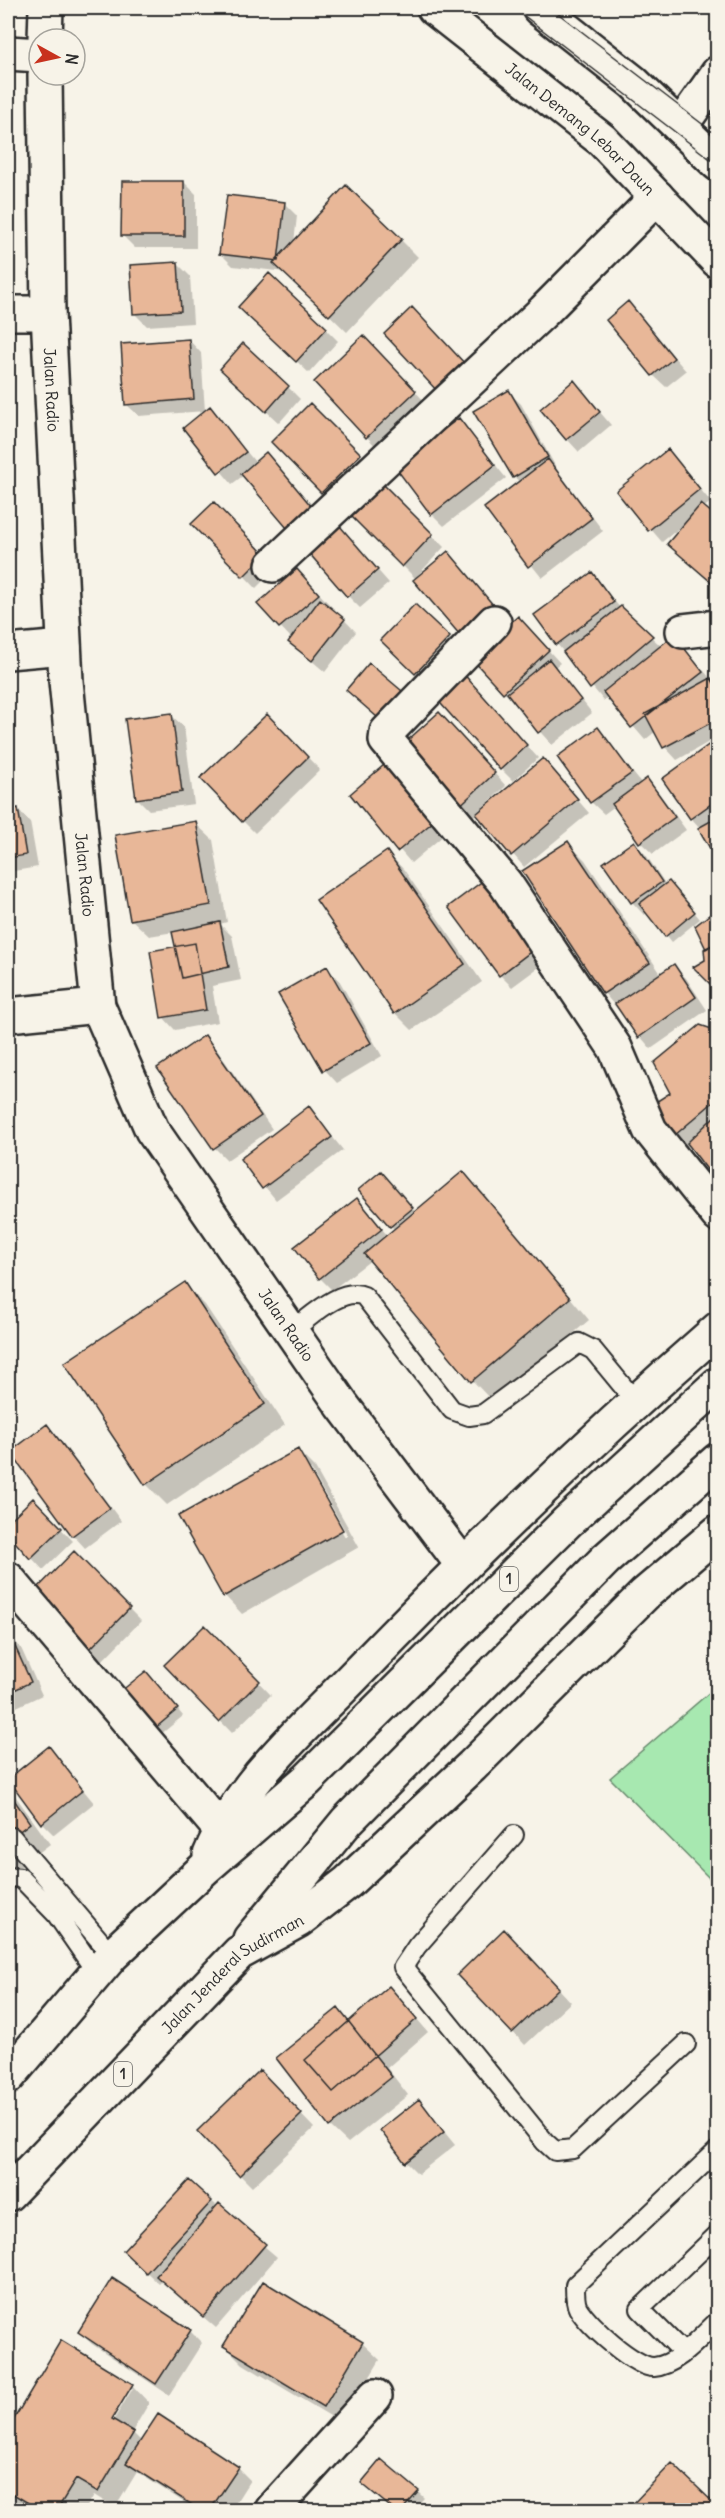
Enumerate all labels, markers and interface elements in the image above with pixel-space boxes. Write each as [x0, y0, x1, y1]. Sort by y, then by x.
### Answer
north arrow [27, 27, 87, 87]
text: N [61, 52, 83, 66]
street label: Jalan Demang Lebar Daun [502, 58, 659, 199]
street label: Jalan Radio [40, 347, 64, 432]
street label: Jalan Radio [71, 832, 99, 918]
street label: Jalan Radio [254, 1284, 319, 1365]
road number: 1 [500, 1567, 518, 1591]
street label: Jalan Jenderal Sudirman [157, 1909, 307, 2038]
road number: 1 [114, 2062, 132, 2086]

